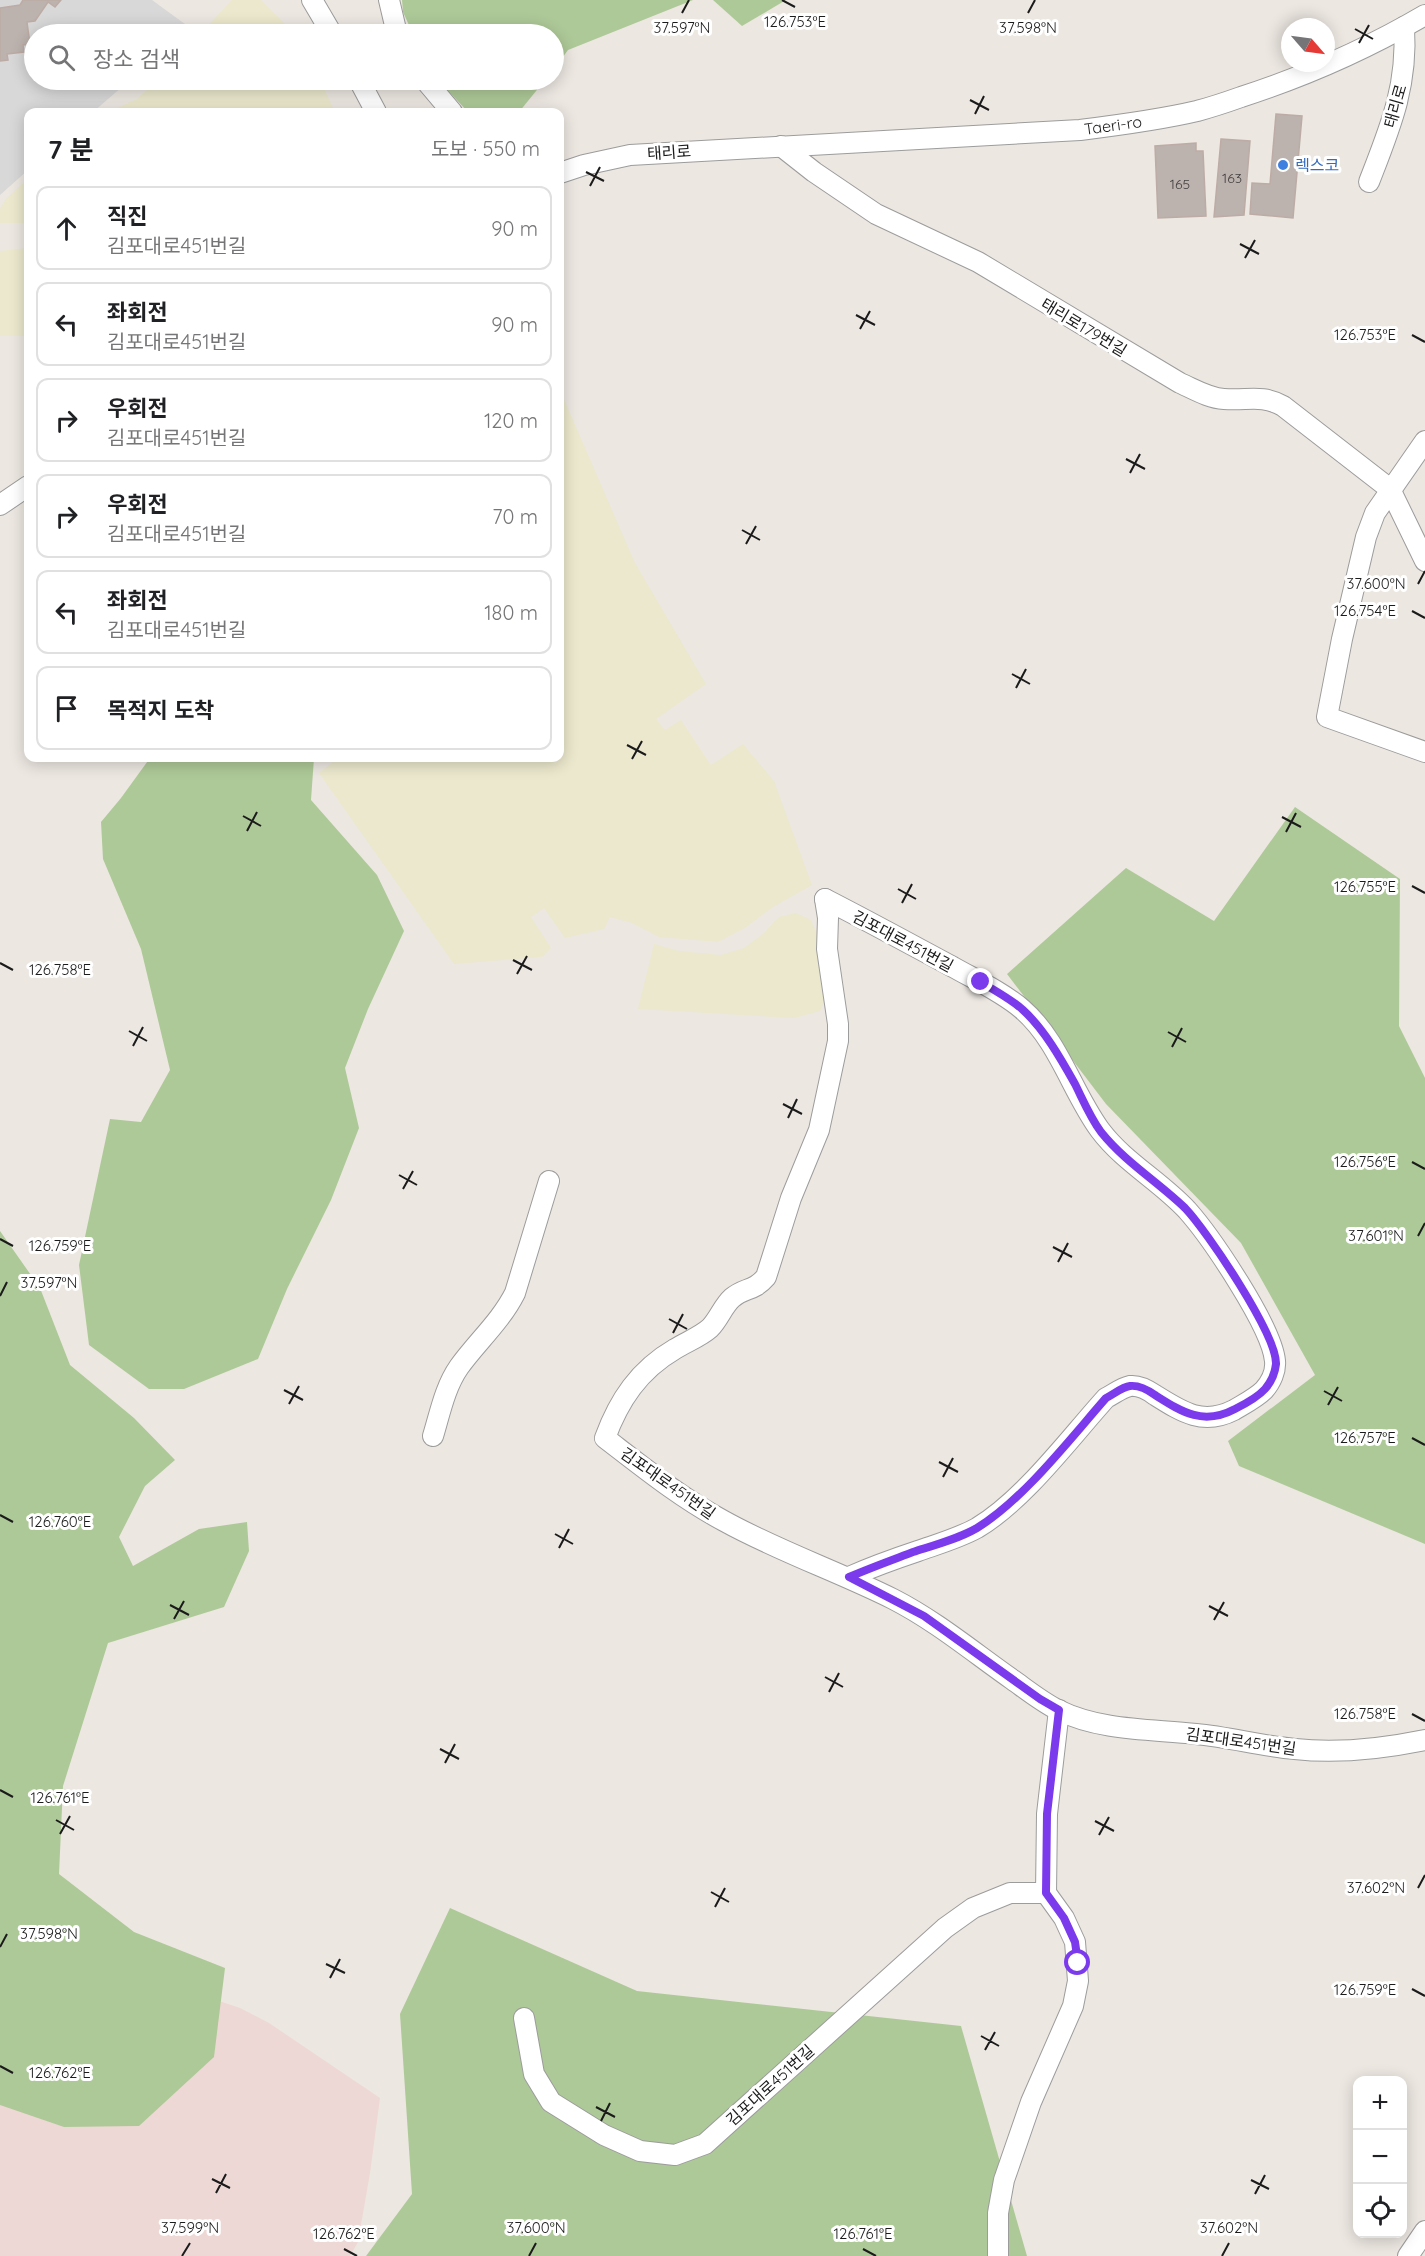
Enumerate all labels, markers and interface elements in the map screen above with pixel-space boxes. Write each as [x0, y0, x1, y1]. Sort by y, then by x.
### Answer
text: 126.753°E [764, 12, 826, 31]
text: 37.597°N [653, 18, 711, 37]
text: 37.598°N [999, 18, 1057, 37]
north arrow [1281, 18, 1335, 72]
search box [24, 24, 564, 90]
icon: search [45, 41, 78, 74]
text: 장소 검색 [93, 45, 180, 73]
street label: 태리로 [1379, 82, 1411, 130]
street label: Taeri-ro [1083, 111, 1143, 139]
text: 7 분 [48, 133, 93, 166]
text: 도보 · 550 m [431, 136, 540, 161]
street label: 태리로 [646, 140, 692, 164]
place label: 렉스코 [1295, 155, 1339, 175]
marker: 렉스코 [1276, 158, 1290, 172]
house number: 163 [1222, 169, 1242, 187]
house number: 165 [1170, 175, 1190, 193]
text: 직진 [107, 202, 147, 230]
icon: ahead [50, 212, 83, 245]
text: 90 m [491, 216, 538, 241]
text: 김포대로451번길 [107, 233, 246, 258]
street label: 태리로179번길 [1037, 294, 1131, 360]
text: 좌회전 [107, 298, 168, 326]
icon: left [50, 308, 83, 341]
text: 90 m [491, 312, 538, 337]
text: 126.753°E [1334, 325, 1396, 344]
text: 김포대로451번길 [107, 329, 246, 354]
text: 우회전 [107, 394, 168, 422]
icon: right [50, 404, 83, 437]
text: 120 m [484, 408, 538, 433]
text: 김포대로451번길 [107, 425, 246, 450]
text: 우회전 [107, 490, 168, 518]
icon: right [50, 500, 83, 533]
text: 70 m [492, 504, 538, 529]
text: 김포대로451번길 [107, 521, 246, 546]
text: 37.600°N [1346, 574, 1406, 593]
text: 좌회전 [107, 586, 168, 614]
icon: left [50, 596, 83, 629]
text: 180 m [484, 600, 538, 625]
text: 126.754°E [1334, 601, 1396, 620]
text: 김포대로451번길 [107, 617, 246, 642]
icon: arrive [50, 692, 83, 725]
text: 목적지 도착 [107, 696, 214, 724]
text: 126.755°E [1334, 877, 1396, 896]
street label: 김포대로451번길 [849, 906, 957, 976]
text: 126.758°E [29, 960, 91, 979]
route end [967, 968, 993, 994]
text: 126.756°E [1334, 1152, 1396, 1171]
text: 37.601°N [1348, 1226, 1404, 1245]
text: 126.759°E [29, 1236, 91, 1255]
text: 37.597°N [20, 1273, 78, 1292]
text: 126.757°E [1334, 1428, 1396, 1447]
street label: 김포대로451번길 [617, 1443, 719, 1523]
text: 126.760°E [29, 1512, 91, 1531]
text: 126.758°E [1334, 1704, 1396, 1723]
street label: 김포대로451번길 [1184, 1723, 1298, 1759]
text: 126.761°E [31, 1788, 89, 1807]
text: 37.602°N [1347, 1878, 1405, 1897]
text: 37.598°N [20, 1924, 78, 1943]
route start [1064, 1949, 1090, 1975]
text: 126.759°E [1334, 1980, 1396, 1999]
street label: 김포대로451번길 [722, 2040, 818, 2130]
text: 126.762°E [29, 2063, 91, 2082]
map controls [1353, 2076, 1407, 2238]
button: + [1353, 2076, 1407, 2130]
button: − [1353, 2130, 1407, 2184]
button: locate [1353, 2184, 1407, 2238]
text: 37.599°N [161, 2218, 219, 2237]
text: 37.600°N [506, 2218, 566, 2237]
text: 37.602°N [1200, 2218, 1258, 2237]
text: 126.762°E [313, 2224, 375, 2243]
text: 126.761°E [834, 2224, 892, 2243]

